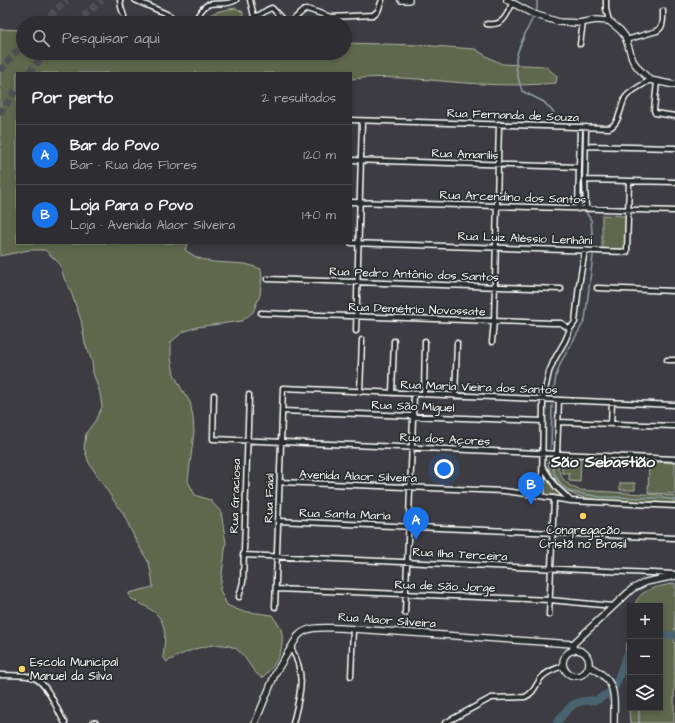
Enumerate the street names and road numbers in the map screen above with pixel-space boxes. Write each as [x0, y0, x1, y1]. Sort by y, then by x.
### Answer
street label: Rua Fernanda de Souza [447, 105, 579, 126]
street label: Rua Amarílis [431, 145, 499, 164]
street label: Rua Arcendino dos Santos [439, 186, 587, 209]
street label: Rua Luiz Aléssio Lenhâni [457, 228, 593, 249]
street label: Rua Pedro Antônio dos Santos [329, 263, 499, 286]
street label: Rua Demétrio Novossate [348, 299, 486, 320]
street label: Rua Maria Vieira dos Santos [400, 376, 558, 399]
street label: Rua São Miguel [371, 397, 455, 417]
street label: Rua dos Açores [399, 429, 491, 450]
street label: Rua Graciosa [226, 458, 245, 534]
street label: Avenida Alaor Silveira [299, 466, 417, 487]
street label: Rua Faial [260, 473, 279, 523]
street label: Rua Santa Maria [299, 504, 391, 525]
street label: Rua Ilha Terceira [412, 544, 508, 565]
street label: Rua de São Jorge [394, 576, 496, 598]
street label: Rua Alaor Silveira [337, 609, 436, 632]

